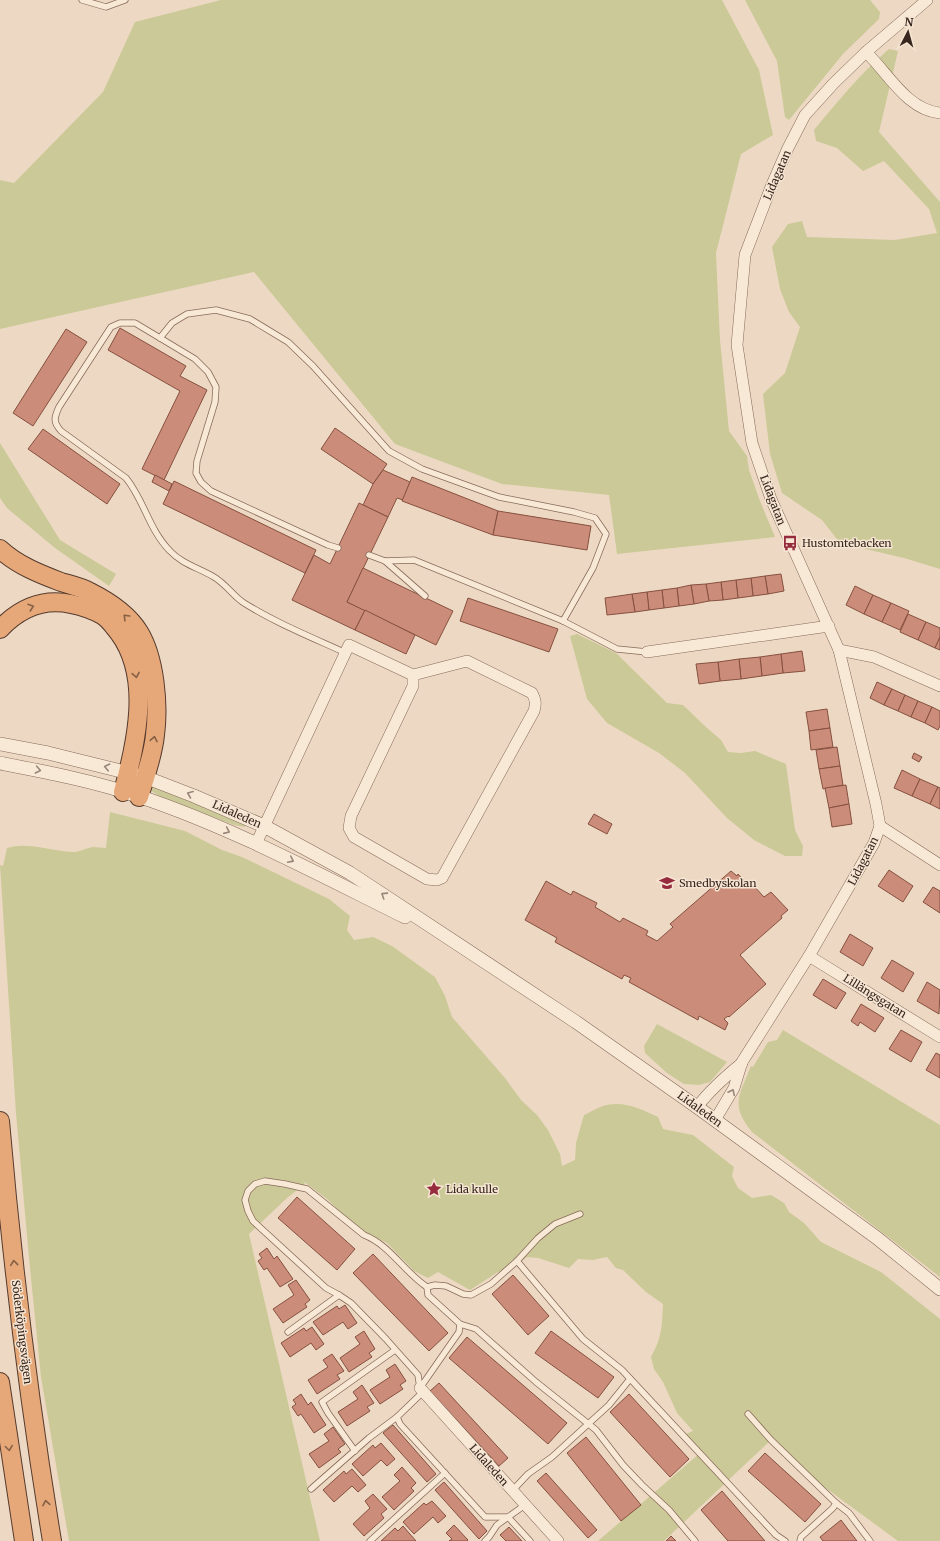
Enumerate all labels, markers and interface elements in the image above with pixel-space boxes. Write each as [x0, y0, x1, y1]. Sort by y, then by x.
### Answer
north arrow [888, 12, 928, 52]
text: N [904, 15, 914, 30]
street label: Lidagatan [760, 147, 794, 202]
street label: Lidagatan [757, 473, 789, 528]
bus stop icon: Hustomtebacken [781, 534, 799, 552]
place label: Hustomtebacken [802, 536, 892, 550]
one-way arrow [28, 603, 35, 611]
one-way arrow [123, 614, 130, 622]
one-way arrow [131, 671, 140, 678]
one-way arrow [149, 736, 158, 742]
one-way arrow [104, 763, 111, 772]
one-way arrow [35, 766, 41, 774]
one-way arrow [186, 791, 193, 799]
street label: Lidaleden [210, 797, 264, 831]
one-way arrow [223, 826, 230, 834]
street label: Lidagatan [845, 834, 882, 888]
one-way arrow [287, 856, 294, 863]
school or university icon: Smedbyskolan [658, 874, 676, 892]
place label: Smedbyskolan [679, 876, 757, 890]
one-way arrow [381, 892, 388, 900]
street label: Lillängsgatan [841, 971, 910, 1021]
street label: Lidaleden [675, 1088, 726, 1130]
one-way arrow [727, 1089, 735, 1097]
place icon: Lida kulle [425, 1180, 443, 1198]
place label: Lida kulle [446, 1182, 498, 1196]
one-way arrow [10, 1260, 19, 1266]
street label: Söderköpingsvägen [9, 1279, 35, 1386]
street label: Lidaleden [466, 1441, 512, 1490]
one-way arrow [4, 1445, 13, 1451]
one-way arrow [42, 1499, 50, 1506]

